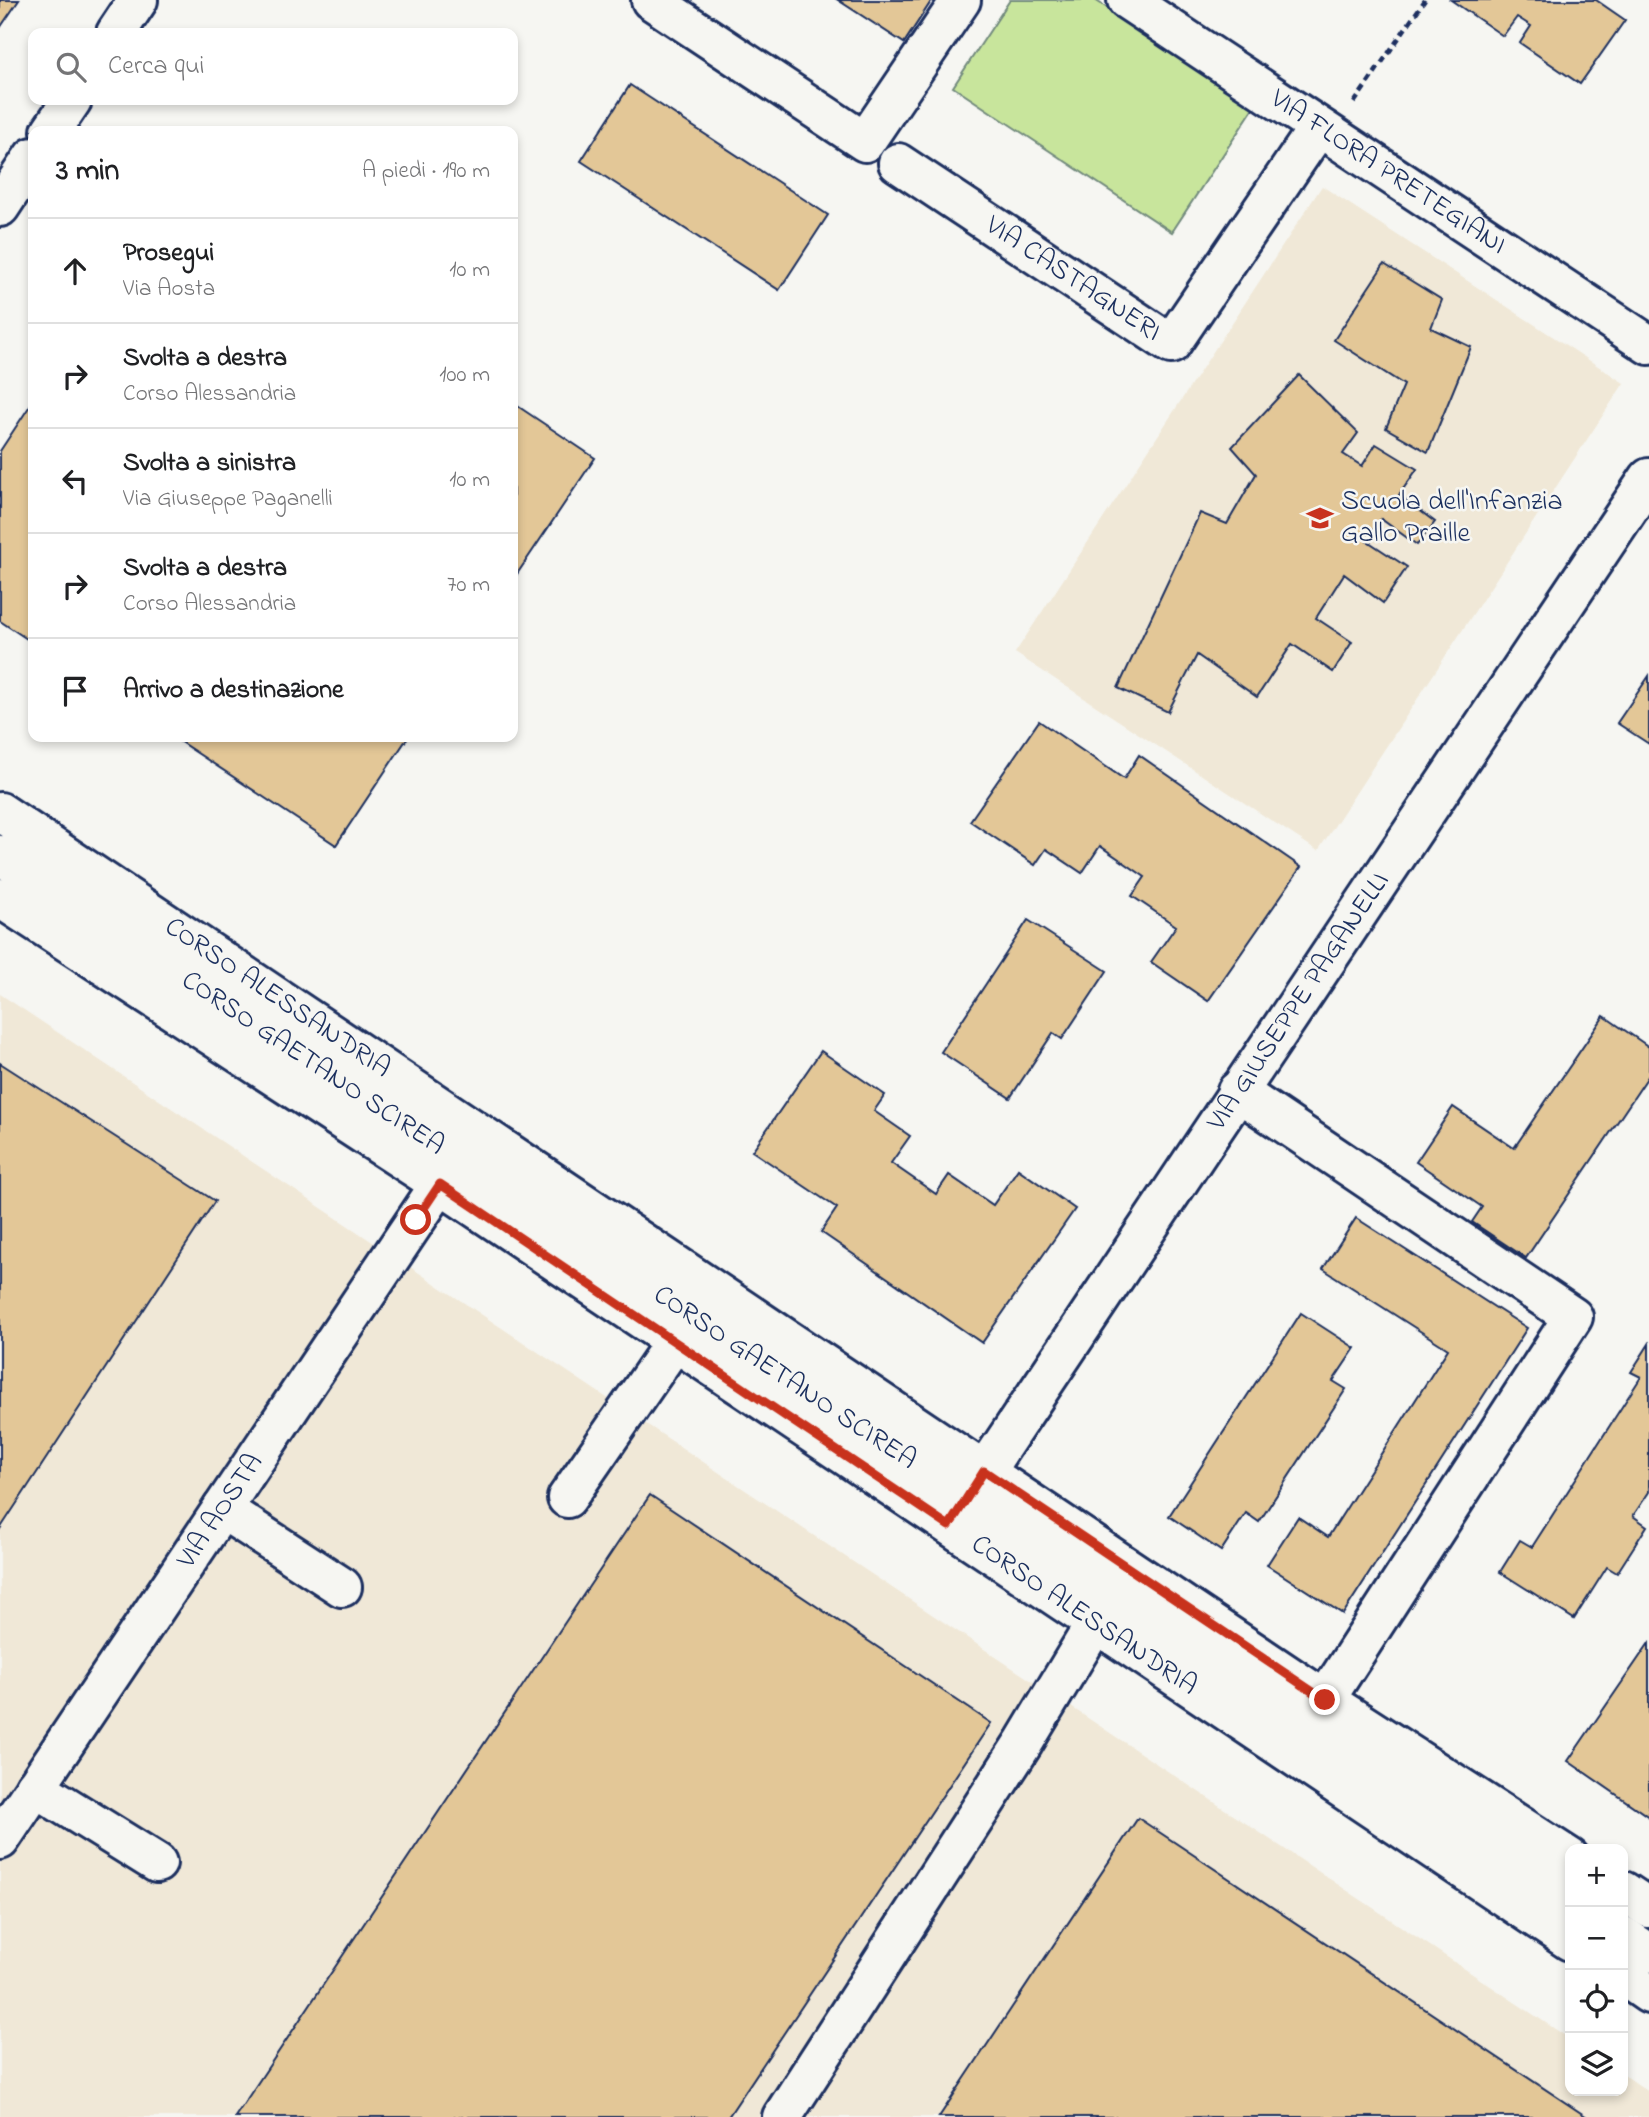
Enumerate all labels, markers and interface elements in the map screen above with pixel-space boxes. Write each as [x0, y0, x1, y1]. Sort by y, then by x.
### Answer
search box [28, 28, 518, 105]
icon: search [52, 48, 90, 86]
text: Cerca qui [108, 48, 204, 86]
street label: VIA FLORA PRETEGIANI [1261, 79, 1515, 266]
text: 3 min [56, 150, 119, 194]
text: A piedi · 190 m [362, 155, 490, 188]
street label: VIA CASTAGNERI [976, 205, 1169, 352]
text: Prosegui [123, 235, 214, 273]
icon: ahead [56, 252, 94, 290]
text: 10 m [449, 254, 490, 287]
text: Via Aosta [123, 273, 215, 306]
text: Svolta a destra [123, 340, 287, 378]
icon: right [56, 357, 94, 395]
text: 100 m [439, 359, 490, 392]
text: Corso Alessandria [123, 378, 296, 411]
text: Svolta a sinistra [123, 445, 296, 483]
icon: left [56, 462, 94, 500]
text: 10 m [449, 464, 490, 497]
place label: Scuola dell'Infanzia Gallo Praille [1341, 482, 1563, 555]
text: Via Giuseppe Paganelli [123, 483, 333, 516]
school or university icon: Scuola dell'Infanzia Gallo Praille [1305, 503, 1335, 533]
text: Svolta a destra [123, 550, 287, 588]
icon: right [56, 567, 94, 605]
text: 70 m [447, 569, 490, 602]
text: Corso Alessandria [123, 588, 296, 621]
icon: arrive [56, 672, 94, 710]
text: Arrivo a destinazione [123, 672, 344, 710]
street label: VIA GIUSEPPE PAGANELLI [1197, 864, 1400, 1140]
street label: CORSO ALESSANDRIA [156, 907, 399, 1089]
street label: CORSO GAETANO SCIREA [173, 961, 453, 1166]
route start [400, 1204, 431, 1235]
street label: CORSO GAETANO SCIREA [645, 1275, 925, 1481]
street label: VIA AOSTA [167, 1445, 274, 1578]
street label: CORSO ALESSANDRIA [963, 1525, 1206, 1706]
route end [1309, 1684, 1340, 1715]
map controls [1565, 1844, 1628, 2096]
button: + [1565, 1844, 1628, 1907]
button: − [1565, 1907, 1628, 1970]
button: locate [1565, 1970, 1628, 2033]
button: layers [1565, 2033, 1628, 2096]

